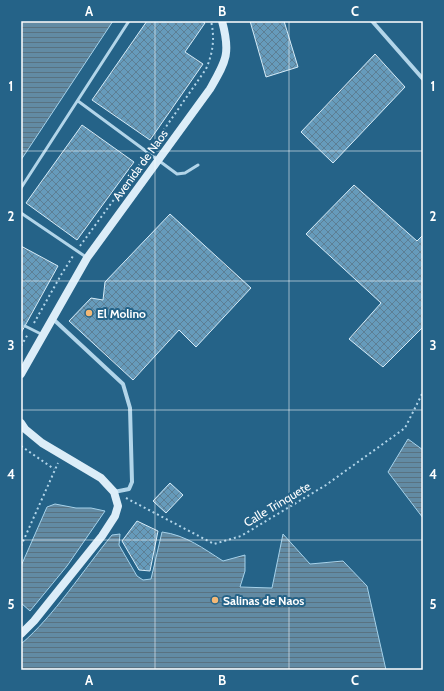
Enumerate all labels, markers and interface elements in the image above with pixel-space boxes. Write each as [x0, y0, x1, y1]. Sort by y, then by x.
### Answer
text: A [85, 3, 94, 19]
text: B [218, 3, 226, 19]
text: C [351, 3, 359, 19]
text: 1 [9, 78, 13, 94]
text: 1 [431, 78, 435, 94]
street label: Avenida de Naos [109, 126, 171, 204]
text: 2 [8, 208, 15, 224]
text: 2 [430, 208, 437, 224]
place label: El Molino [97, 306, 146, 321]
marker: El Molino [84, 308, 94, 318]
text: 3 [7, 337, 15, 353]
text: 3 [429, 337, 437, 353]
text: 4 [7, 466, 15, 482]
text: 4 [429, 466, 437, 482]
street label: Calle Trinquete [241, 478, 313, 530]
place label: Salinas de Naos [223, 593, 304, 608]
marker: Salinas de Naos [210, 595, 220, 605]
text: 5 [8, 596, 15, 612]
text: 5 [430, 596, 437, 612]
text: A [85, 672, 94, 688]
text: B [218, 672, 226, 688]
text: C [351, 672, 359, 688]

